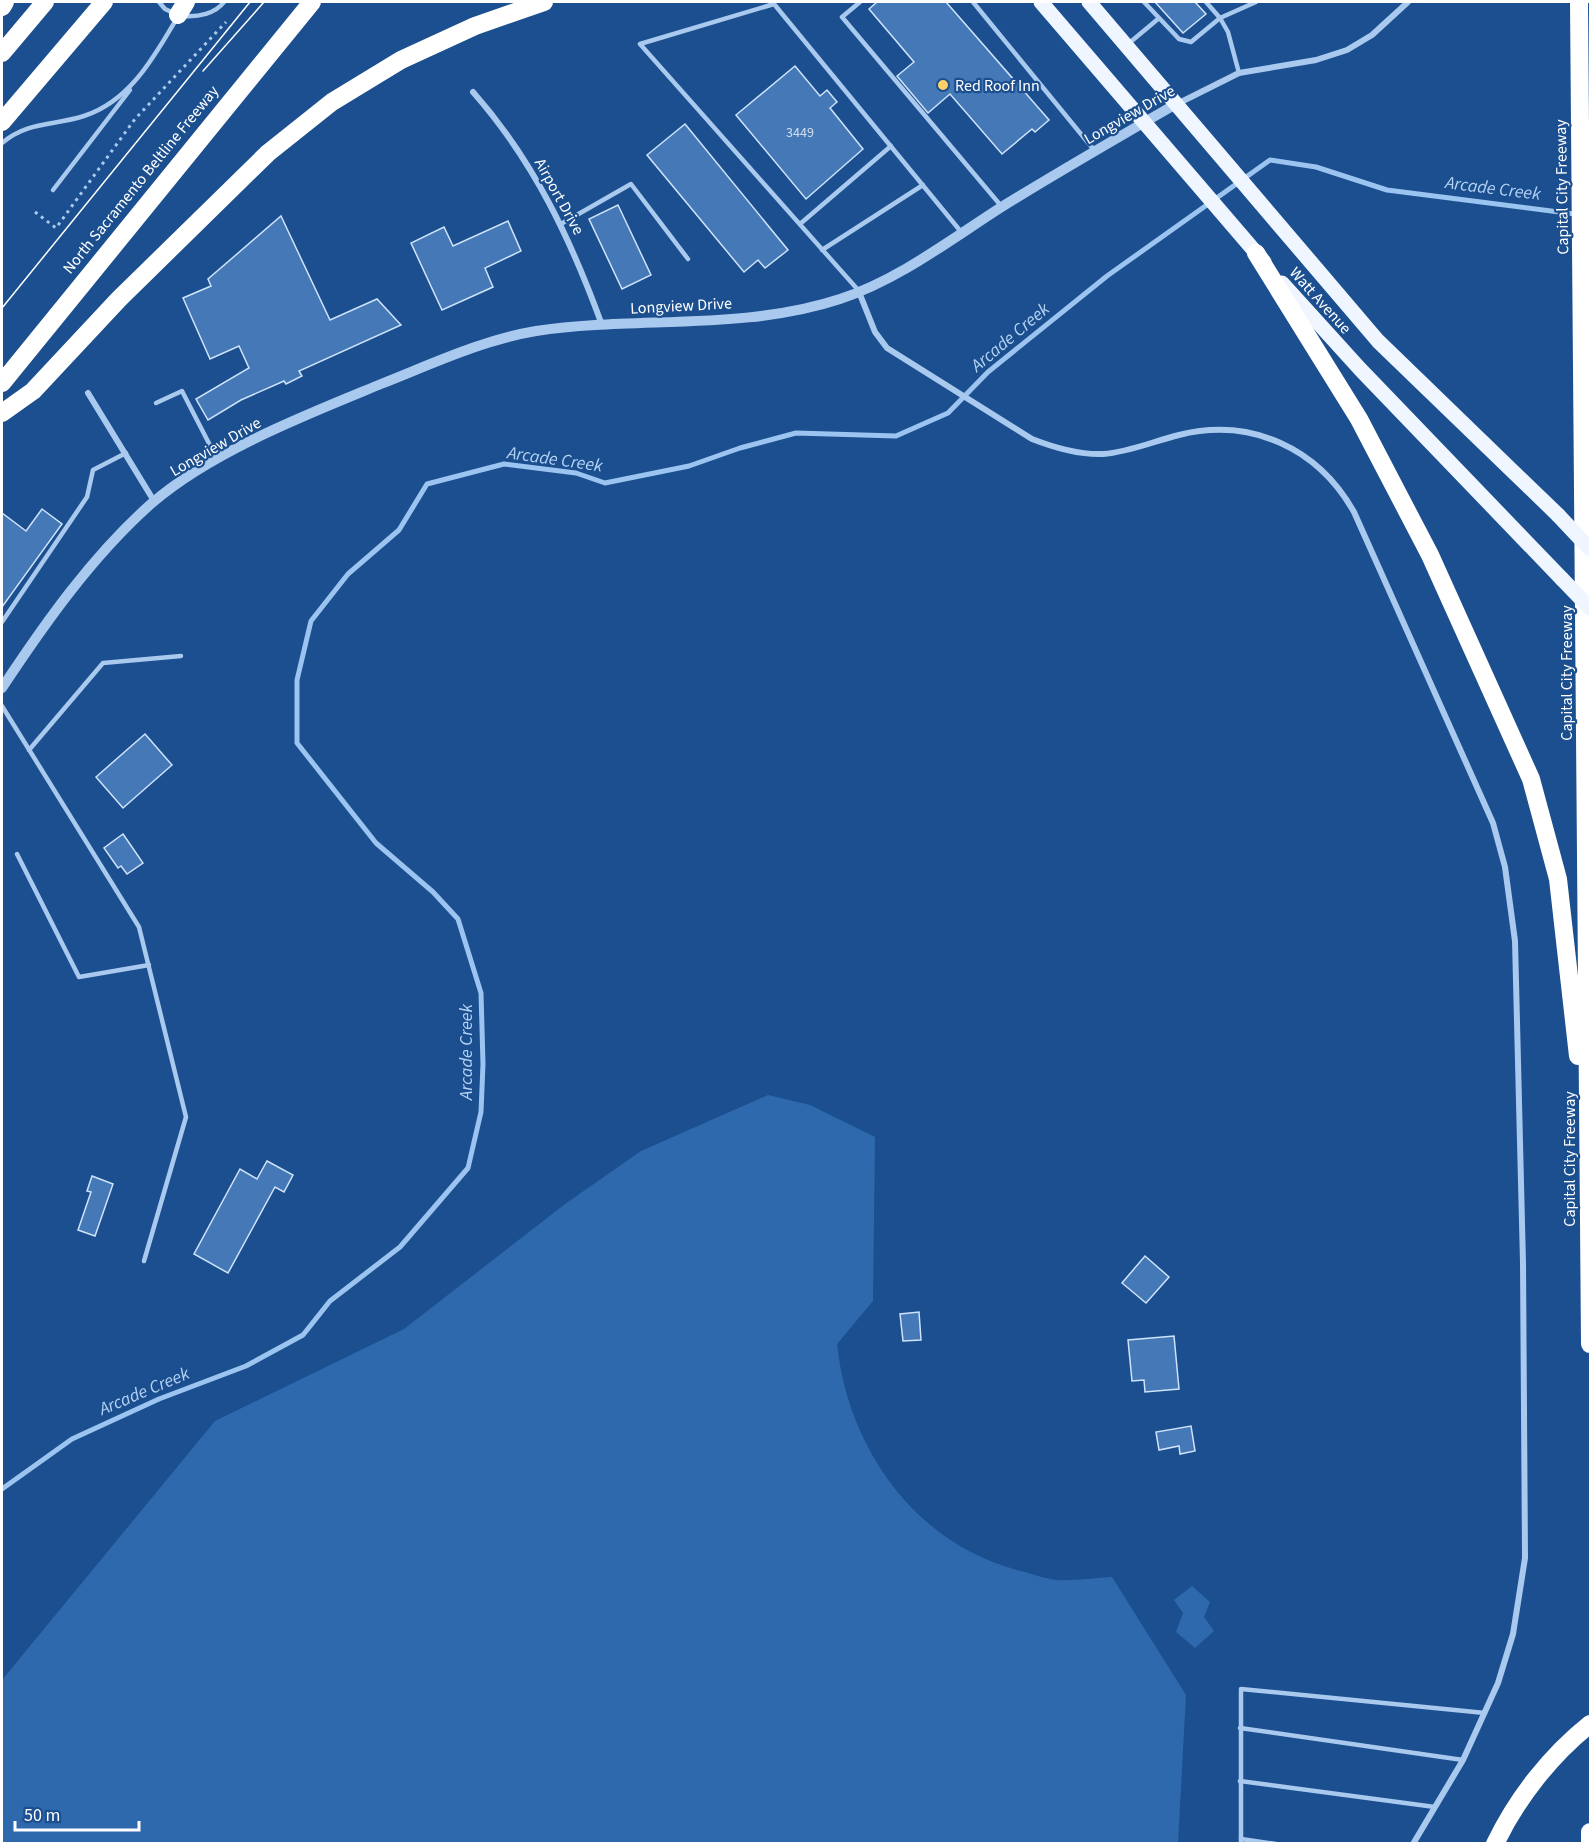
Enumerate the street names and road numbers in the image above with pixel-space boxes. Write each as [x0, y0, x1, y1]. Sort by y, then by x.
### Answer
street label: North Sacramento Beltline Freeway [58, 80, 224, 278]
street label: Longview Drive [1080, 80, 1179, 150]
street label: Capital City Freeway [1550, 119, 1574, 255]
street label: Airport Drive [529, 154, 589, 239]
street label: Watt Avenue [1284, 262, 1356, 339]
street label: Longview Drive [630, 292, 733, 320]
street label: Longview Drive [166, 412, 265, 482]
street label: Capital City Freeway [1556, 605, 1578, 741]
street label: Capital City Freeway [1559, 1091, 1581, 1227]

